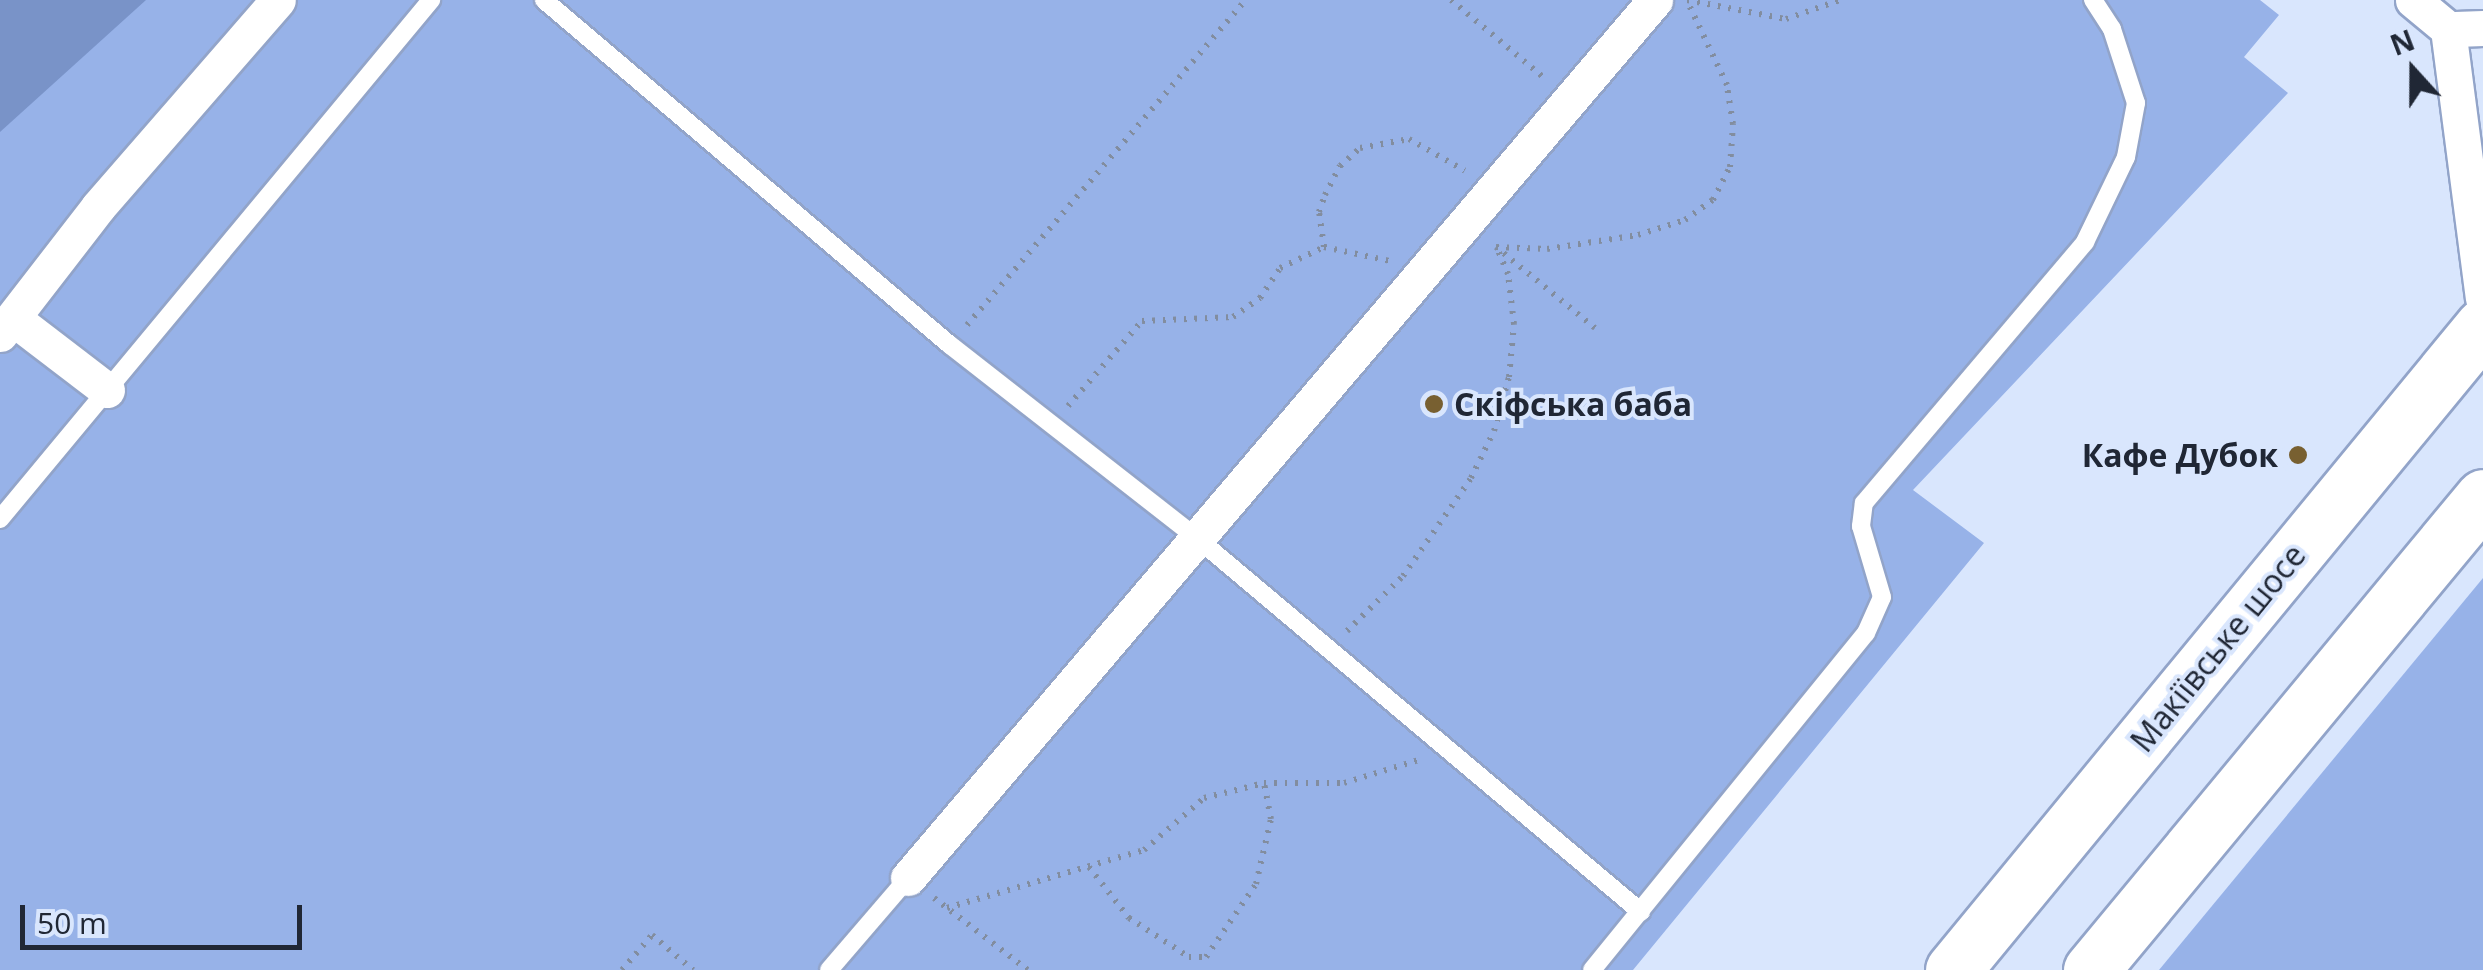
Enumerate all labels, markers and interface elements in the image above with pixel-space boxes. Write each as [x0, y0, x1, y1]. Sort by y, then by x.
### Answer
north arrow [2363, 20, 2463, 120]
text: N [2385, 20, 2420, 64]
place label: Скіфська баба [1454, 385, 1692, 423]
marker: Скіфська баба [1423, 393, 1445, 415]
place label: Кафе Дубок [2082, 436, 2278, 474]
marker: Кафе Дубок [2287, 444, 2309, 466]
street label: Макіївське шосе [2123, 537, 2313, 759]
scale bar [25, 885, 308, 947]
text: 50 m [37, 902, 107, 943]

